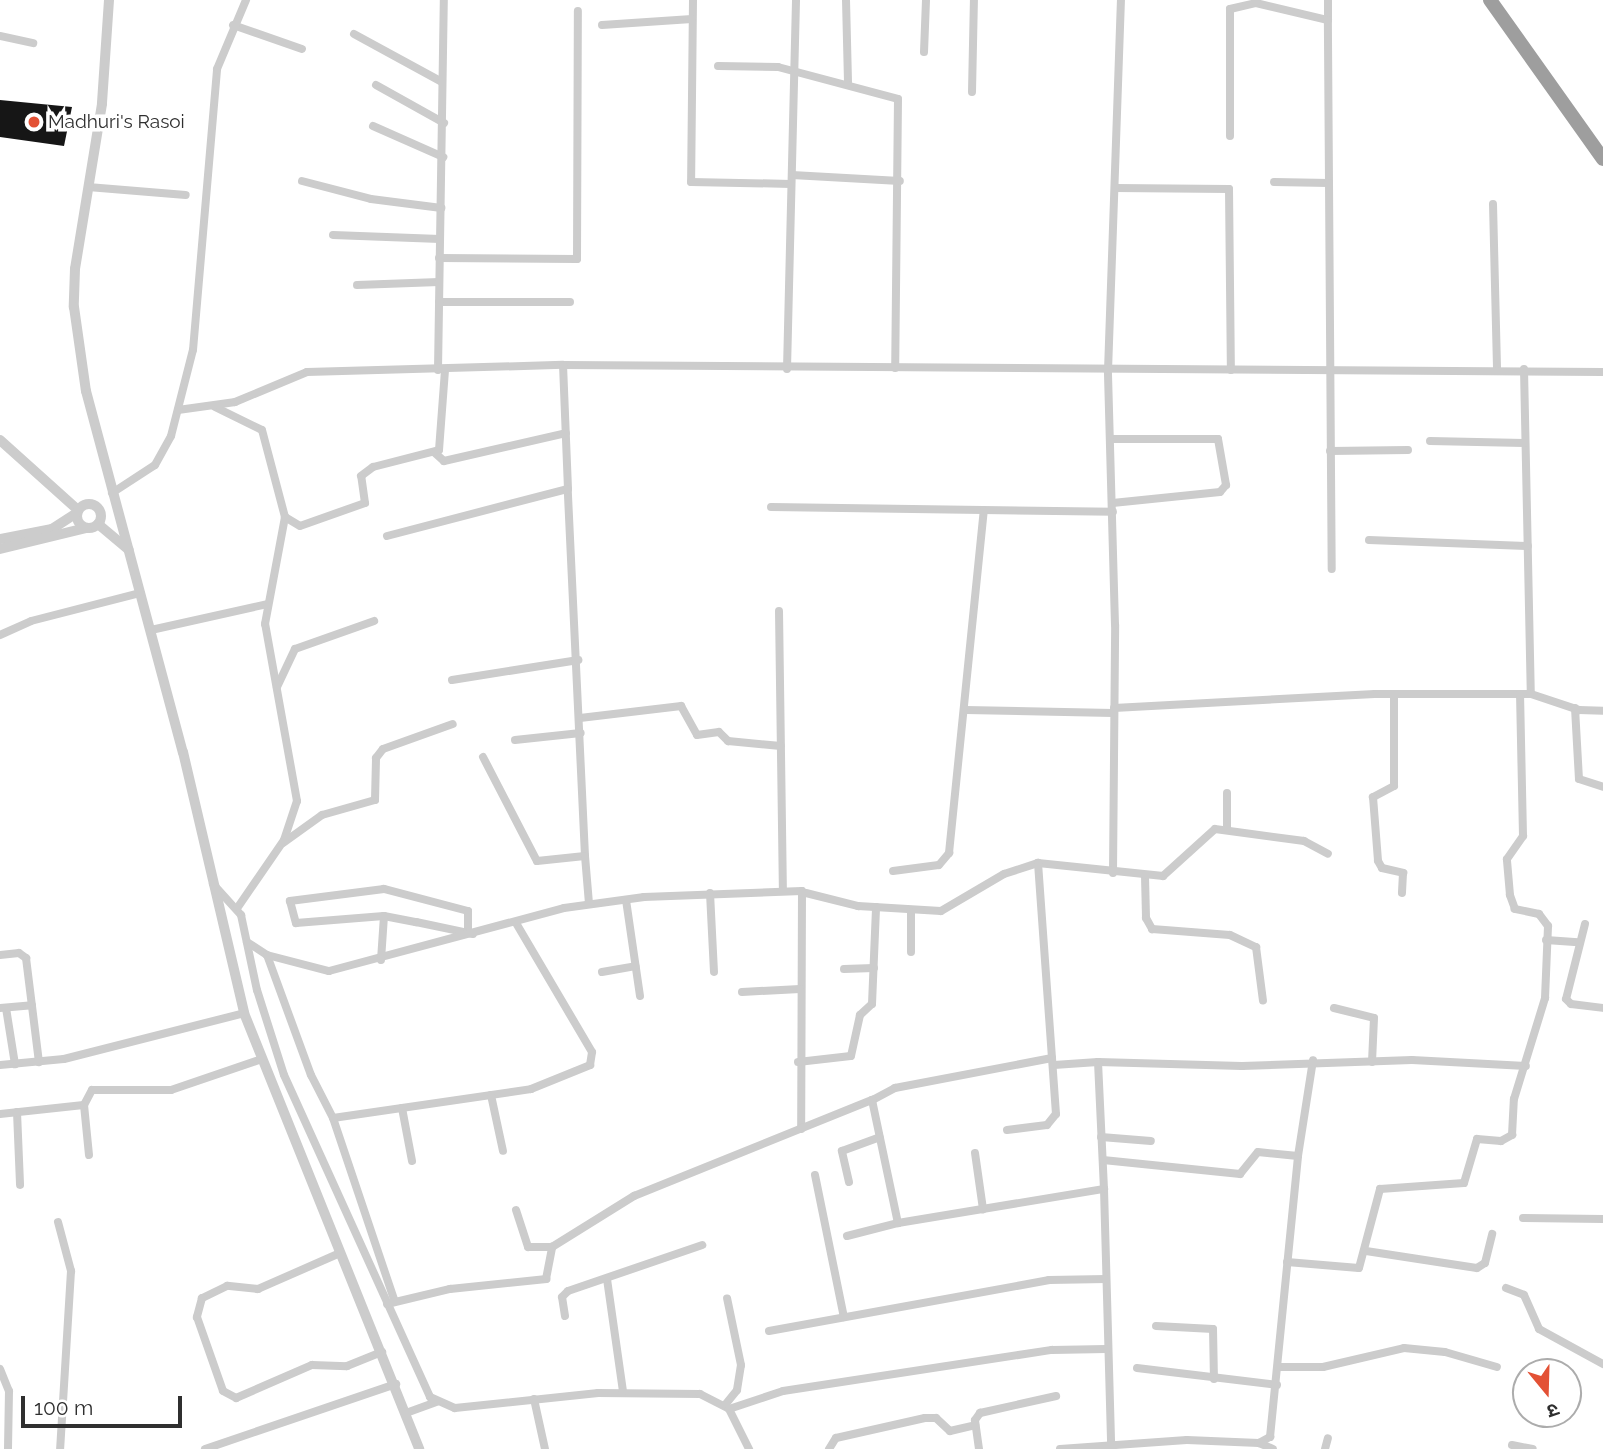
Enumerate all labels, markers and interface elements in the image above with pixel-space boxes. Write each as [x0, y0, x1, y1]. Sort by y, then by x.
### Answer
place label: Madhuri's Rasoi [48, 111, 185, 133]
marker: Madhuri's Rasoi [26, 114, 42, 130]
north arrow [1512, 1358, 1582, 1428]
scale bar [24, 1382, 186, 1426]
text: 100 m [34, 1395, 93, 1420]
text: उ [1544, 1399, 1562, 1423]

